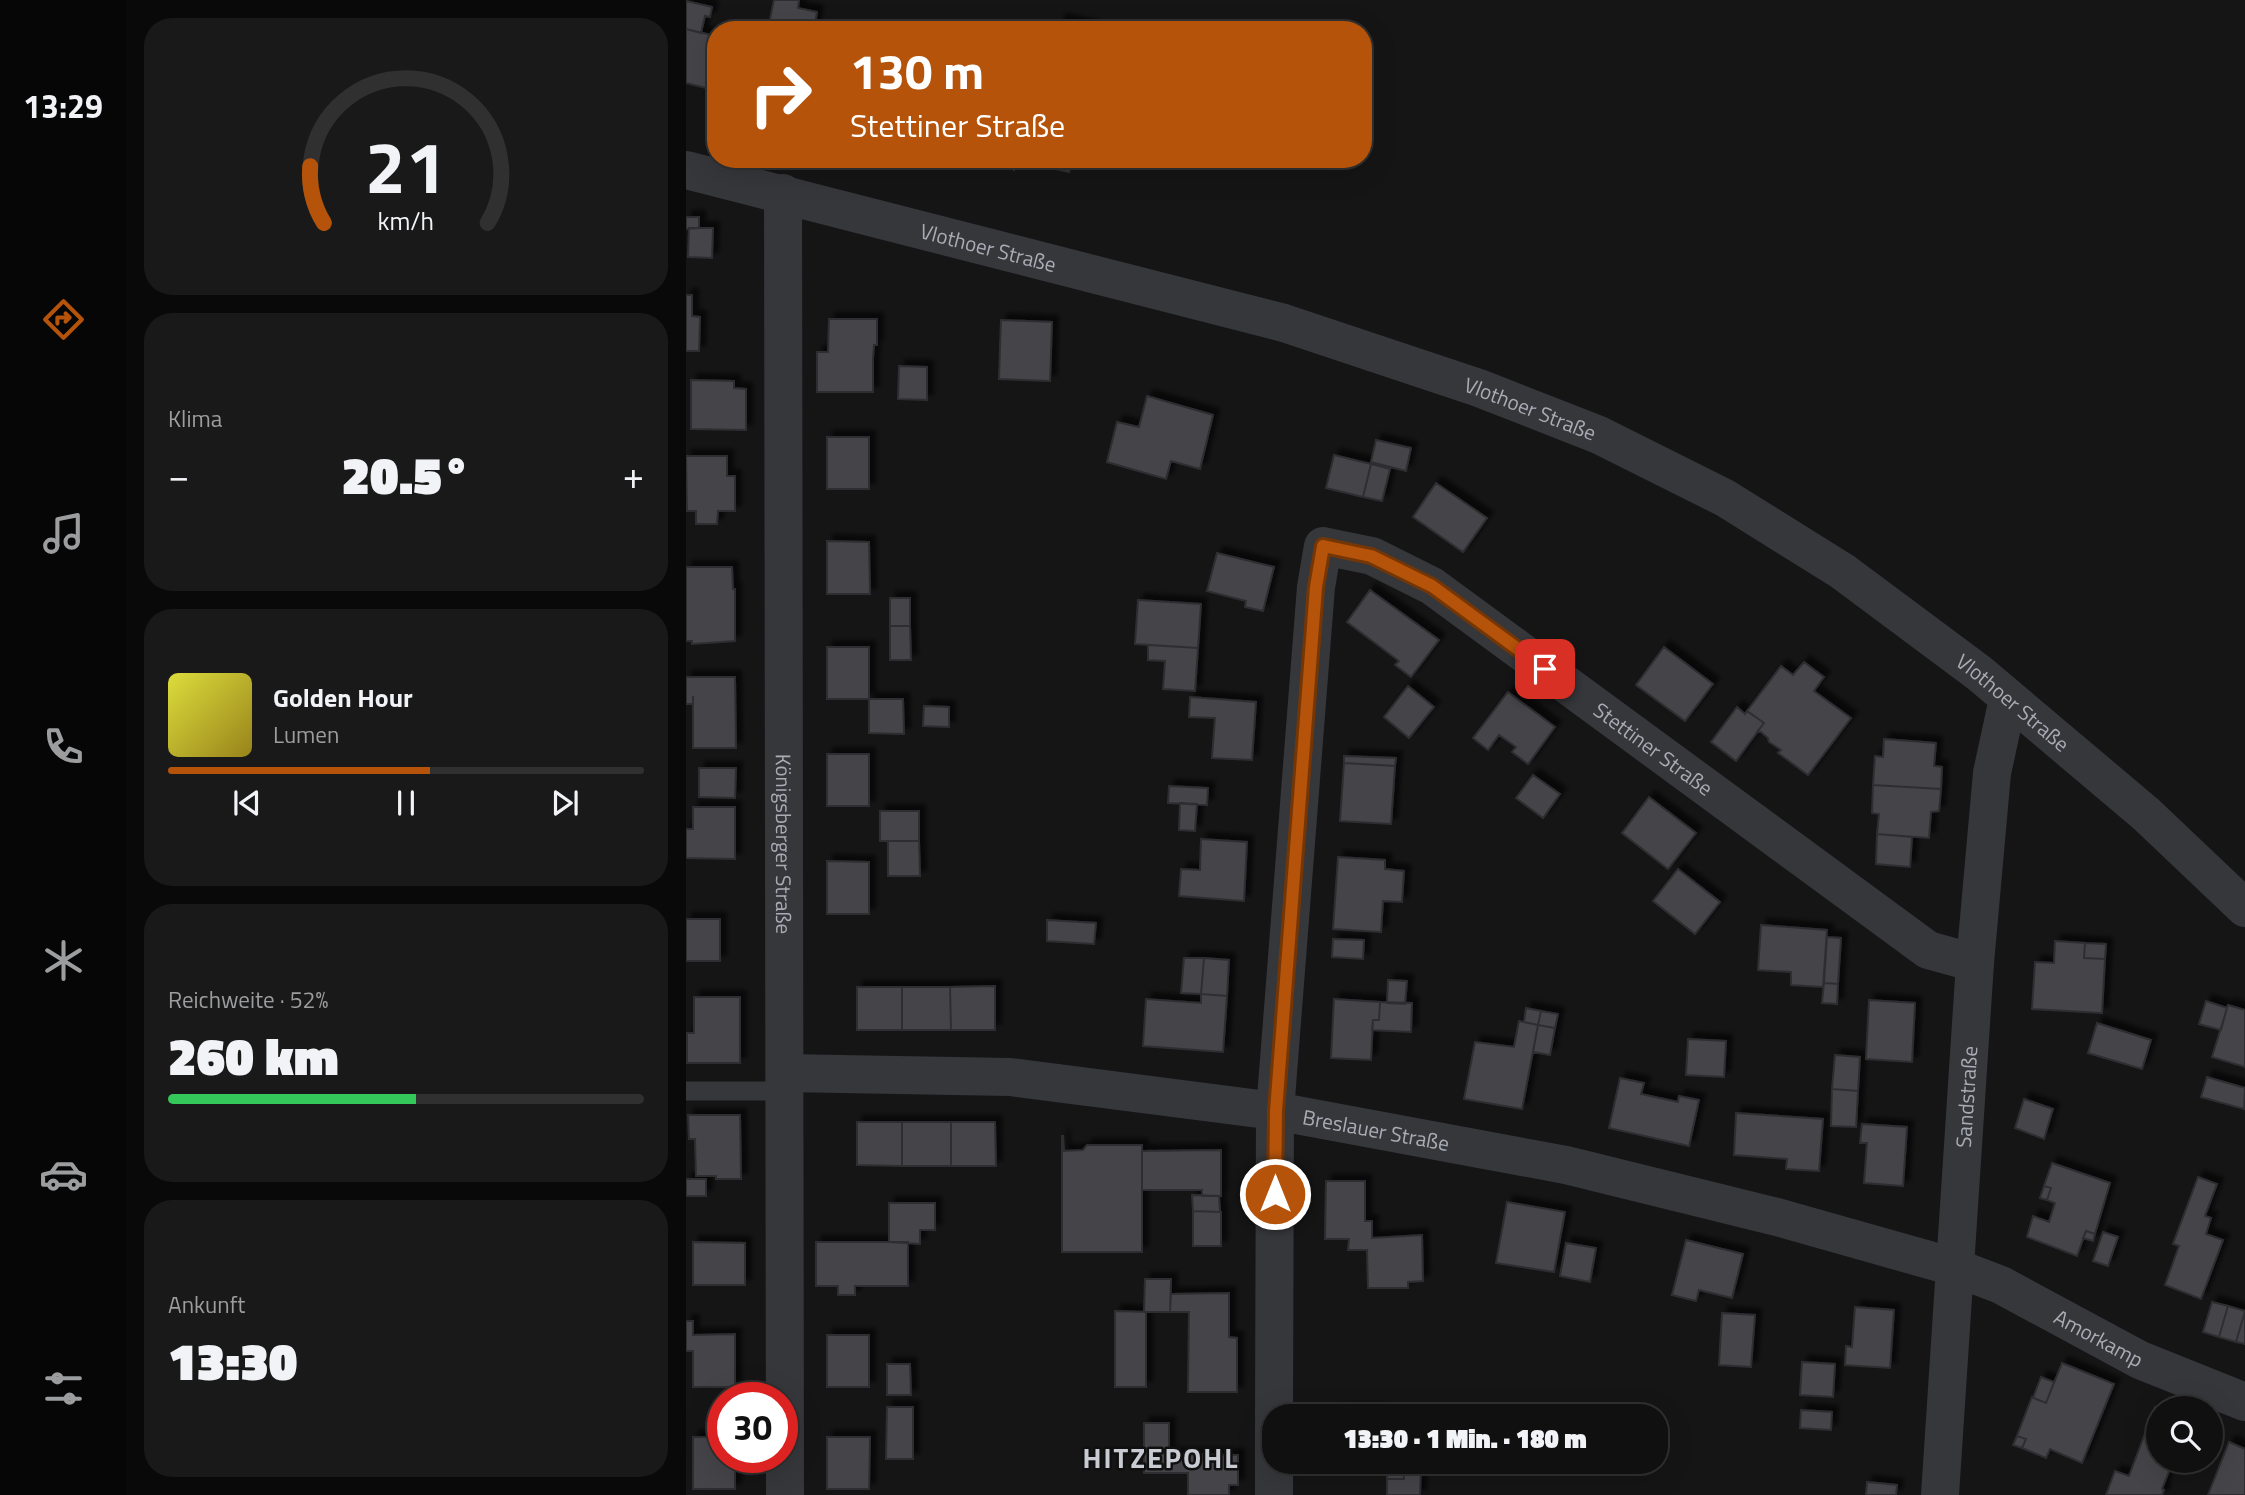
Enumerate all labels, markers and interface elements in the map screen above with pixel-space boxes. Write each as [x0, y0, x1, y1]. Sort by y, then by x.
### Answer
text: 130 m [850, 33, 984, 108]
icon: right [735, 49, 826, 140]
text: 13:29 [23, 82, 103, 130]
text: Stettiner Straße [850, 101, 1065, 149]
text: 21 [365, 111, 447, 221]
text: km/h [378, 202, 434, 240]
street label: Vlothoer Straße [917, 215, 1060, 280]
icon: directions [39, 295, 88, 344]
street label: Vlothoer Straße [1460, 368, 1601, 448]
text: Klima [168, 401, 222, 436]
text: 20.5° [341, 435, 471, 514]
text: − [168, 446, 189, 504]
text: + [623, 446, 644, 504]
icon: music [39, 509, 88, 558]
pin [1515, 639, 1575, 699]
street label: Vlothoer Straße [1949, 645, 2077, 759]
icon: arrive [1526, 650, 1564, 688]
text: Golden Hour [273, 678, 413, 717]
street label: Stettiner Straße [1587, 694, 1720, 803]
text: Lumen [273, 717, 339, 752]
icon: phone [39, 722, 88, 771]
street label: Königsberger Straße [768, 754, 800, 934]
icon: previous [228, 784, 266, 822]
icon: pause [387, 784, 425, 822]
icon: next [546, 784, 584, 822]
icon: climate [39, 936, 88, 985]
text: Reichweite · 52% [168, 982, 328, 1017]
text: 260 km [168, 1016, 339, 1095]
street label: Sandstraße [1947, 1045, 1986, 1149]
street label: Breslauer Straße [1300, 1100, 1452, 1159]
icon: car [39, 1150, 88, 1199]
position arrow [1238, 1157, 1312, 1231]
text: Ankunft [168, 1287, 245, 1322]
street label: Amorkamp [2048, 1301, 2149, 1375]
text: 13:30 [168, 1321, 297, 1400]
icon: filters [39, 1364, 88, 1413]
speed limit sign: 30 [707, 1382, 798, 1473]
map controls [2146, 1396, 2223, 1473]
button: search [2146, 1396, 2223, 1473]
text: 13:30 · 1 Min. · 180 m [1343, 1419, 1587, 1458]
district label: HITZEPOHL [1082, 1436, 1240, 1479]

